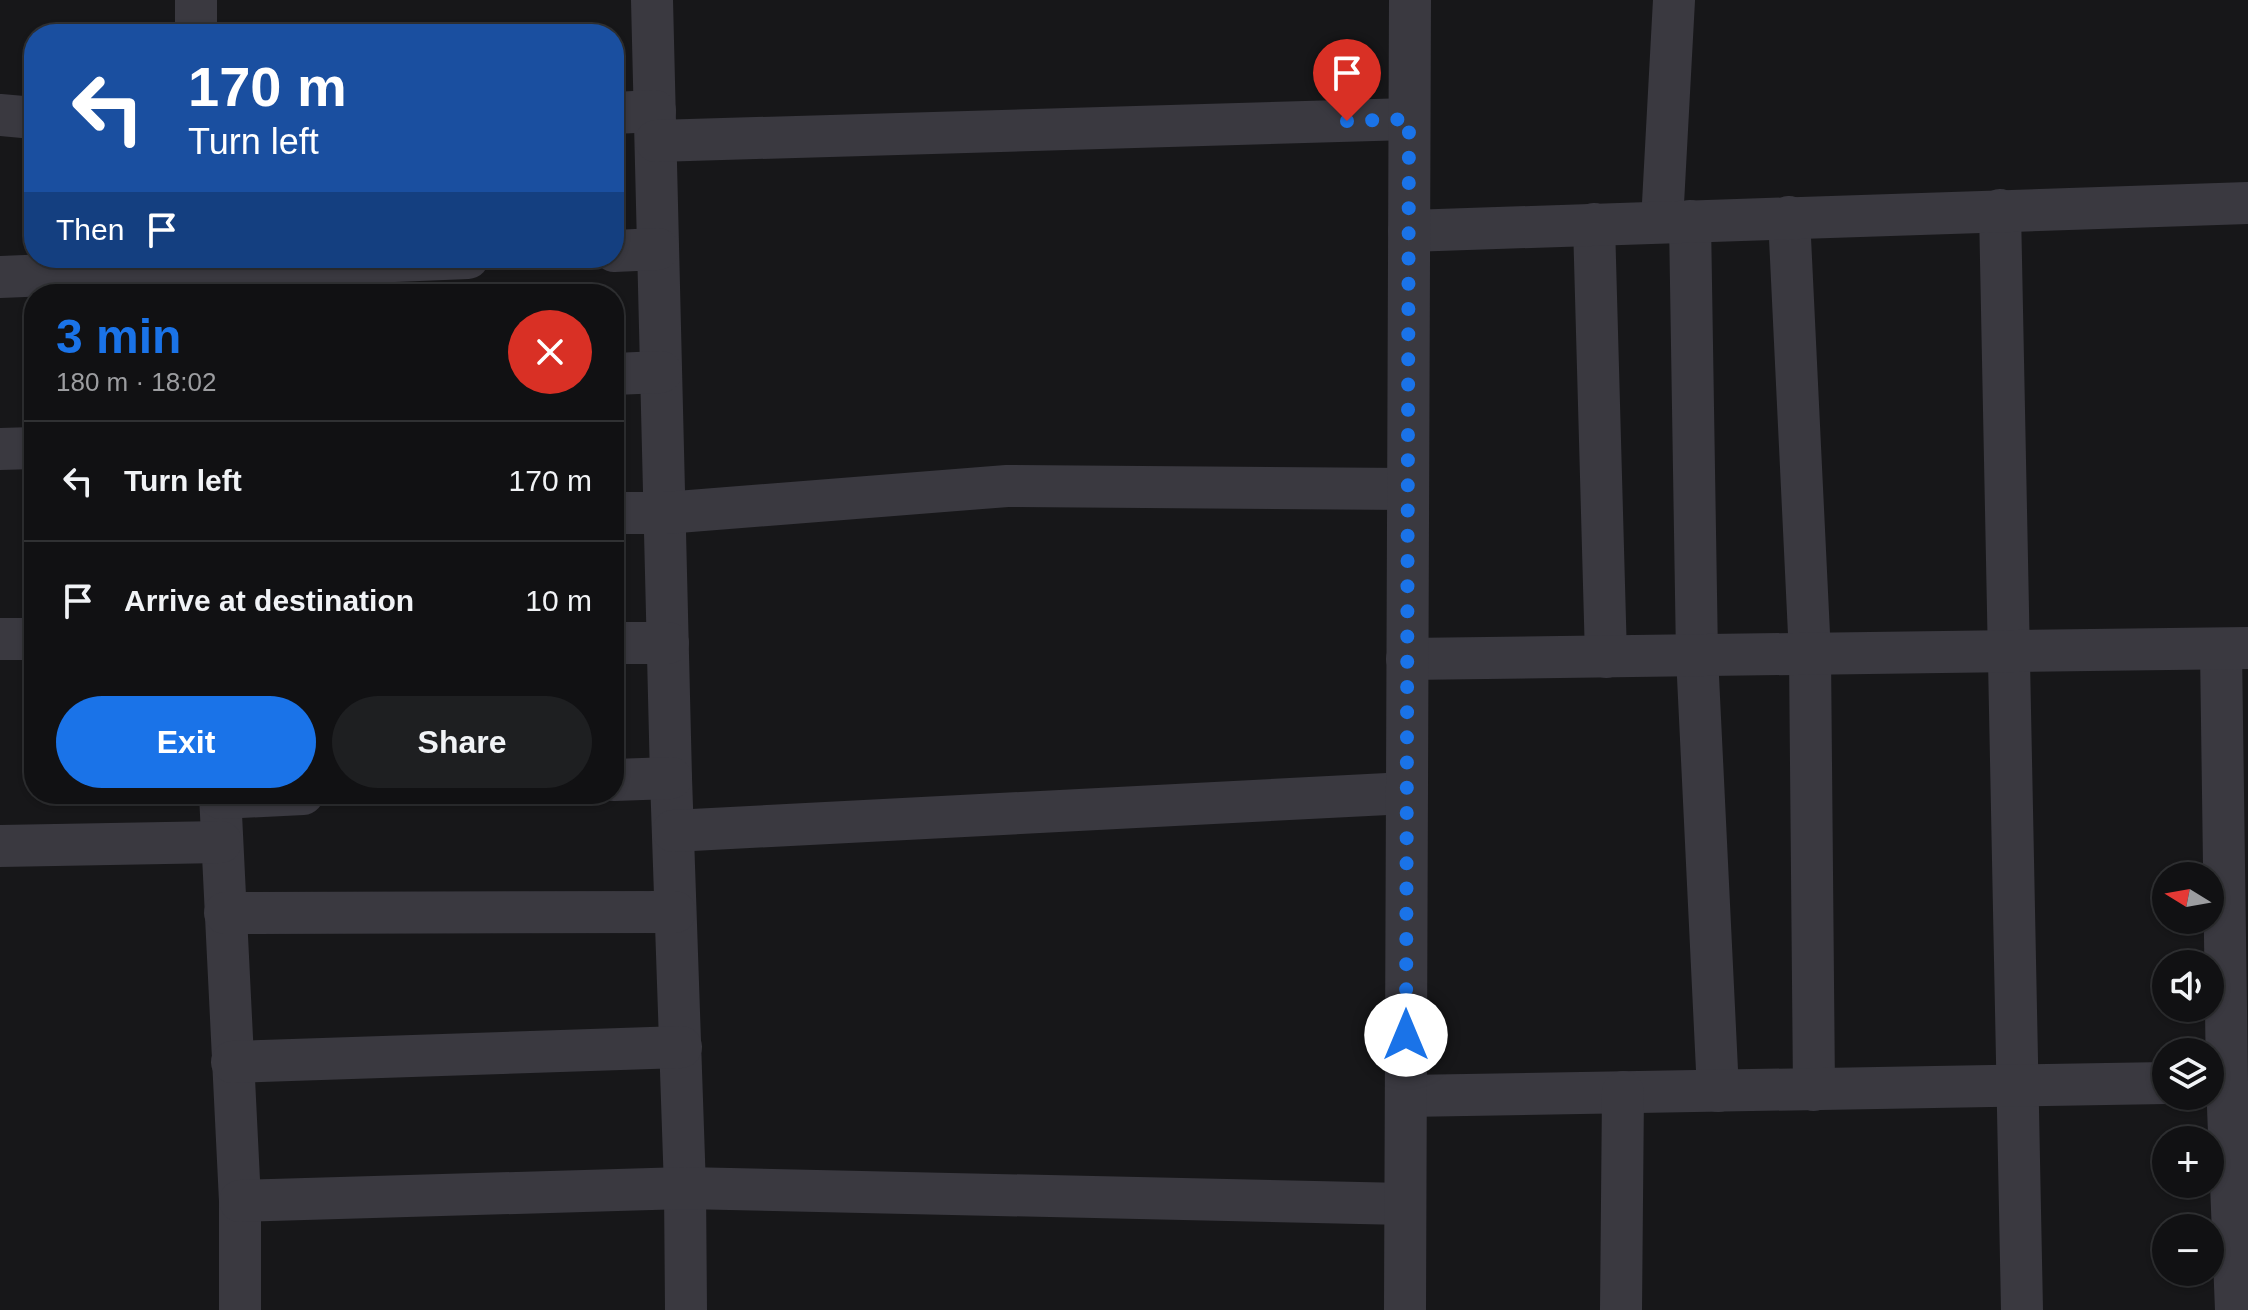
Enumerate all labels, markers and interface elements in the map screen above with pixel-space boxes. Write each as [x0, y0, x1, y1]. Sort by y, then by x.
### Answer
pin [1313, 39, 1381, 121]
icon: arrive [1325, 51, 1369, 95]
text: 170 m [188, 55, 347, 118]
icon: left [56, 56, 160, 160]
text: Turn left [188, 121, 319, 162]
icon: arrive [140, 208, 184, 252]
text: Then [56, 213, 124, 246]
text: 3 min [56, 310, 181, 363]
button: close [508, 310, 592, 394]
text: 180 m · 18:02 [56, 367, 216, 397]
icon: left [56, 459, 100, 503]
text: Turn left [124, 464, 242, 497]
text: 170 m [509, 464, 592, 497]
icon: arrive [56, 579, 100, 623]
text: Arrive at destination [124, 584, 414, 617]
text: 10 m [525, 584, 592, 617]
button: Exit [56, 696, 316, 788]
button: Share [332, 696, 592, 788]
north arrow [2152, 862, 2224, 934]
map controls [2152, 862, 2224, 1286]
button: sound [2152, 950, 2224, 1022]
position arrow [1364, 993, 1448, 1077]
button: layers [2152, 1038, 2224, 1110]
button: + [2152, 1126, 2224, 1198]
button: − [2152, 1214, 2224, 1286]

